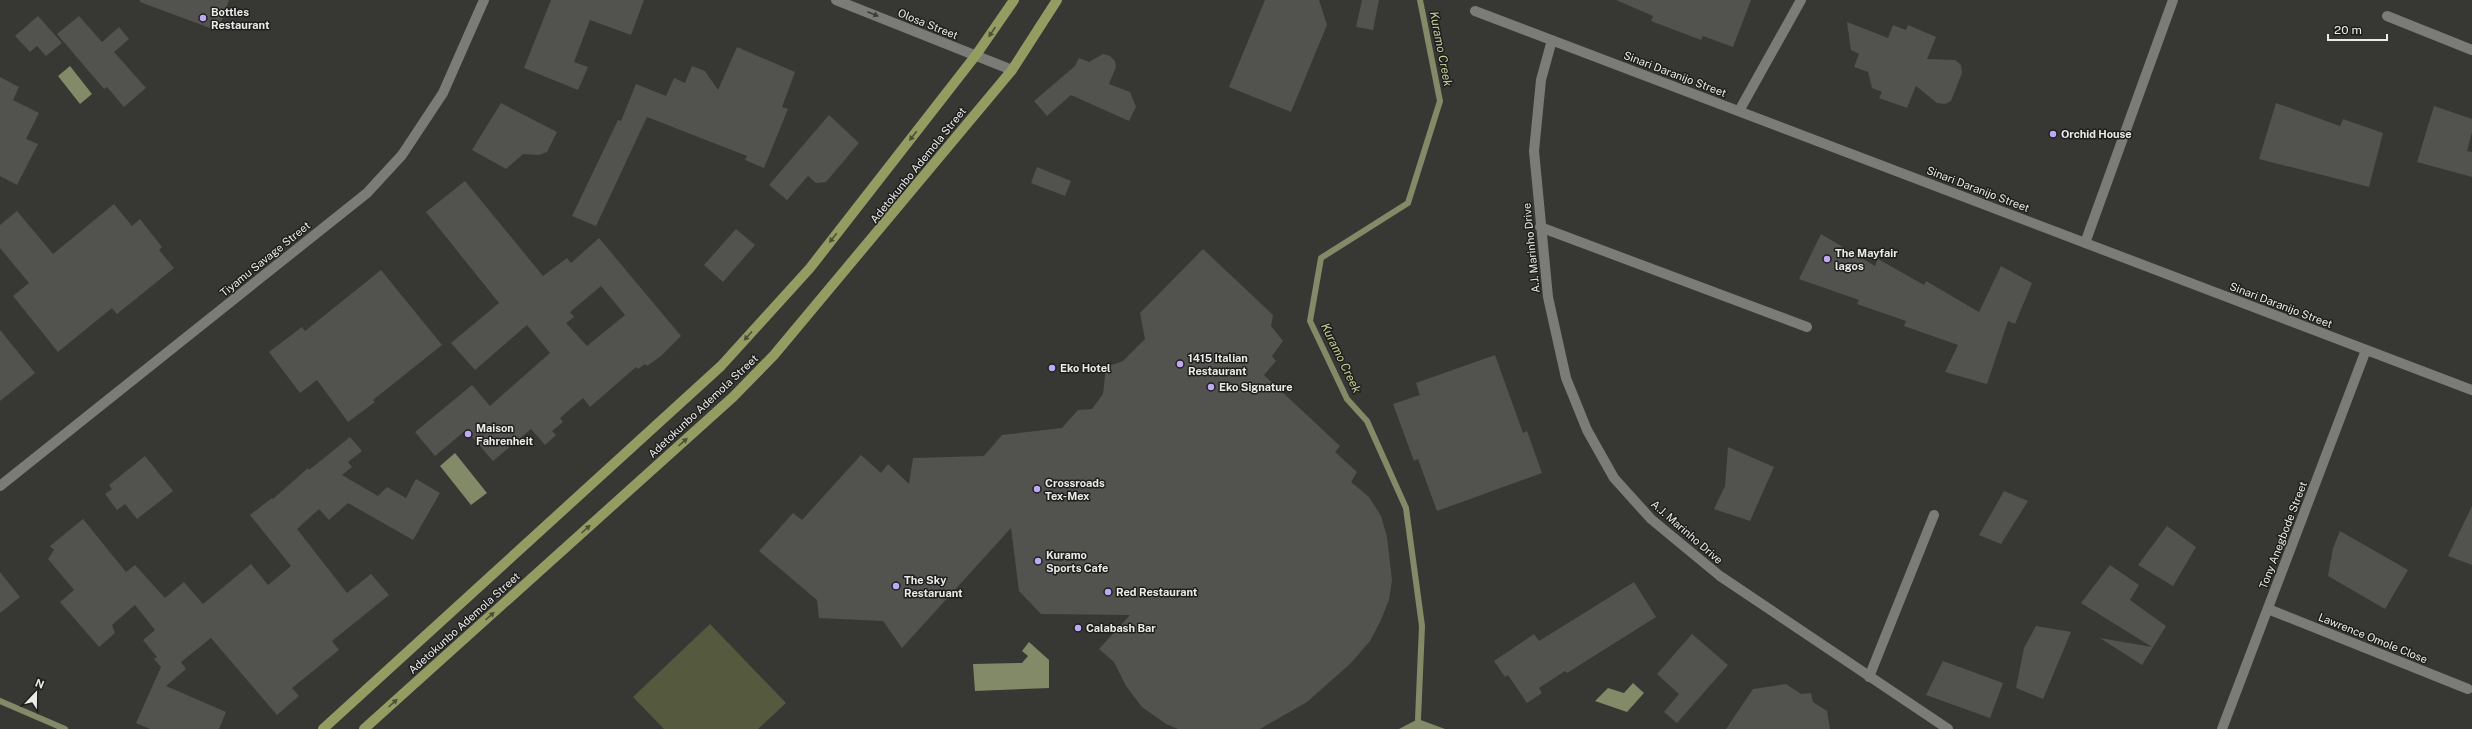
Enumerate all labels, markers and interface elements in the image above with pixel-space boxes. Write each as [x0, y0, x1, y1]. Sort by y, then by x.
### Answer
place label: Bottles Restaurant [211, 6, 270, 31]
street label: Olosa Street [896, 7, 960, 41]
water label: Kuramo Creek [1427, 10, 1455, 88]
one-way arrow [867, 12, 879, 18]
marker: Bottles Restaurant [198, 13, 208, 23]
scale bar [2328, 16, 2387, 42]
text: 20 m [2334, 23, 2362, 37]
one-way arrow [988, 27, 996, 37]
street label: Sinari Daranijo Street [1622, 49, 1728, 99]
street label: Adetokunbo Ademola Street [868, 105, 968, 225]
place label: Orchid House [2061, 128, 2132, 140]
marker: Orchid House [2048, 129, 2058, 139]
one-way arrow [909, 130, 918, 141]
street label: Sinari Daranijo Street [1925, 164, 2031, 214]
street label: A.J. Marinho Drive [1520, 202, 1542, 294]
street label: Tiyamu Savage Street [218, 219, 312, 299]
one-way arrow [829, 233, 838, 244]
place label: The Mayfair lagos [1835, 247, 1898, 272]
marker: The Mayfair lagos [1822, 254, 1832, 264]
street label: Sinari Daranijo Street [2228, 280, 2334, 330]
water label: Kuramo Creek [1318, 321, 1364, 396]
one-way arrow [743, 331, 753, 341]
street label: Adetokunbo Ademola Street [646, 352, 760, 460]
place label: 1415 Italian Restaurant [1188, 352, 1248, 377]
marker: 1415 Italian Restaurant [1175, 359, 1185, 369]
place label: Eko Hotel [1060, 362, 1111, 374]
marker: Eko Hotel [1047, 363, 1057, 373]
place label: Eko Signature [1219, 381, 1293, 393]
marker: Eko Signature [1206, 382, 1216, 392]
place label: Maison Fahrenheit [476, 422, 534, 447]
marker: Maison Fahrenheit [463, 429, 473, 439]
one-way arrow [678, 437, 688, 447]
place label: Crossroads Tex-Mex [1045, 477, 1105, 502]
street label: Tony Anegbode Street [2257, 480, 2309, 590]
marker: Crossroads Tex-Mex [1032, 484, 1042, 494]
street label: A.J. Marinho Drive [1649, 498, 1725, 566]
one-way arrow [582, 525, 591, 534]
place label: Kuramo Sports Cafe [1046, 549, 1108, 574]
marker: Kuramo Sports Cafe [1033, 556, 1043, 566]
street label: Adetokunbo Ademola Street [406, 570, 522, 676]
place label: The Sky Restaruant [904, 574, 963, 599]
marker: The Sky Restaruant [891, 581, 901, 591]
place label: Red Restaurant [1116, 586, 1198, 598]
marker: Red Restaurant [1103, 587, 1113, 597]
one-way arrow [485, 611, 495, 621]
street label: Lawrence Omole Close [2317, 611, 2429, 665]
place label: Calabash Bar [1086, 622, 1156, 634]
marker: Calabash Bar [1073, 623, 1083, 633]
north arrow [16, 673, 56, 713]
text: N [34, 677, 46, 691]
one-way arrow [388, 698, 398, 708]

